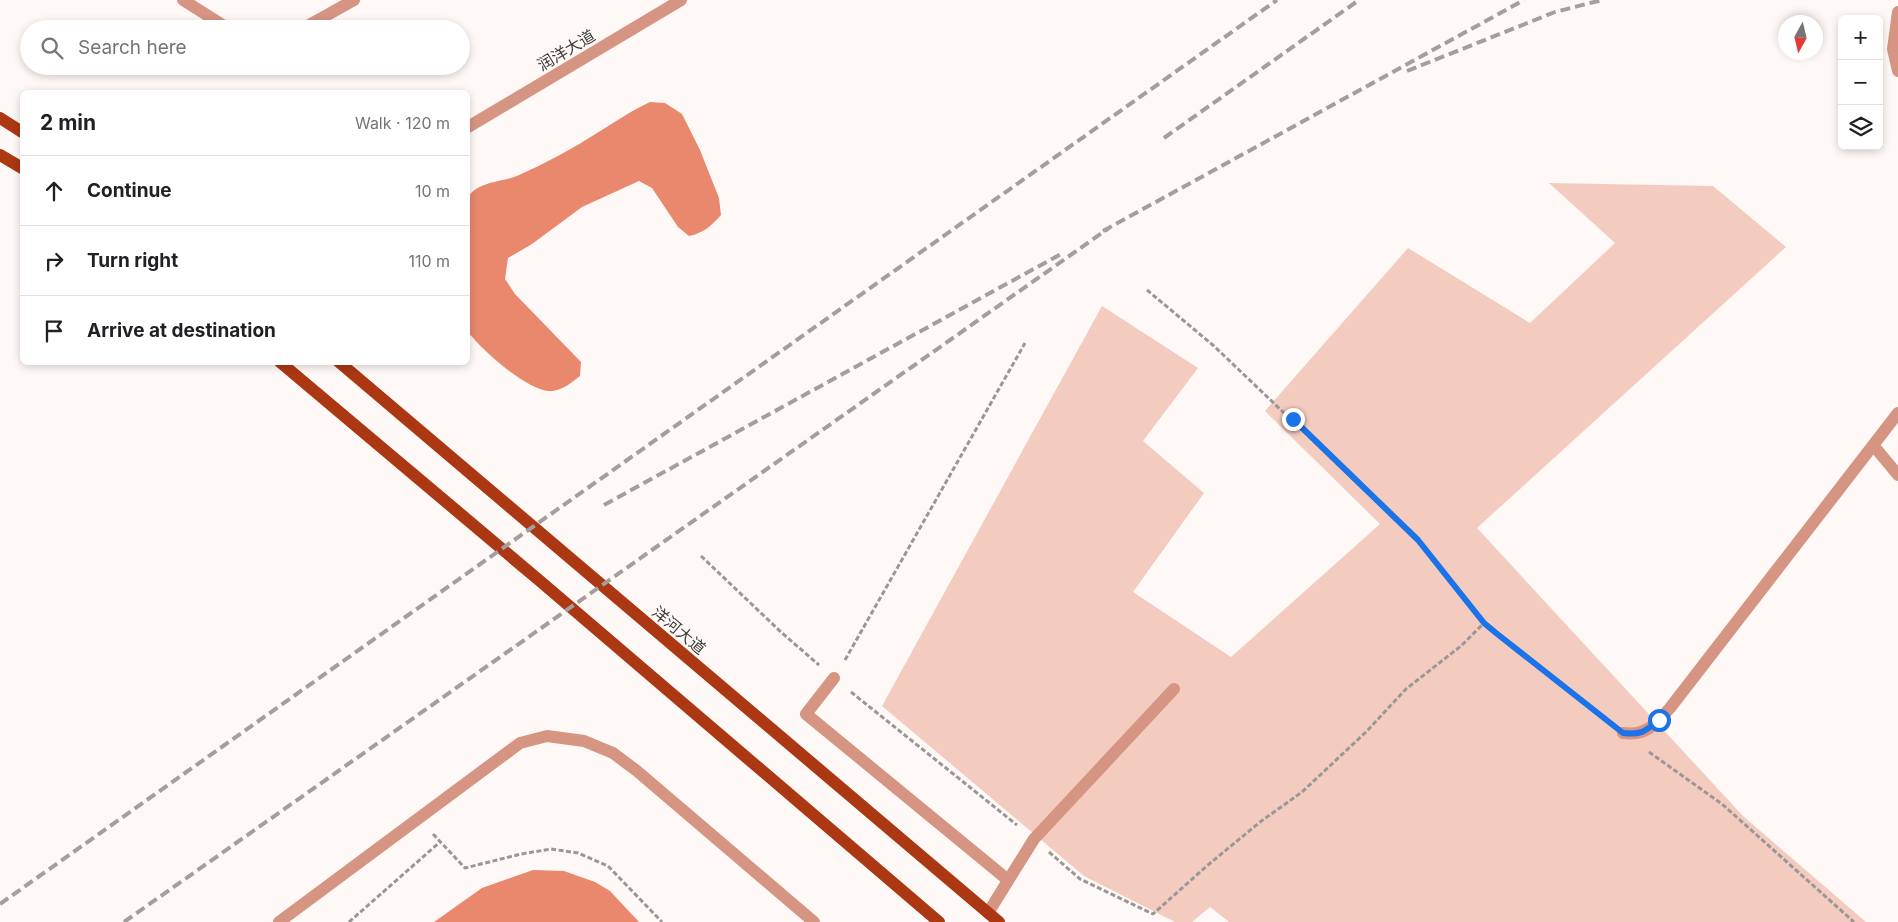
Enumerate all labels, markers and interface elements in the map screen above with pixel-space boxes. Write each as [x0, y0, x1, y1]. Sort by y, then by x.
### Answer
north arrow [1778, 15, 1823, 60]
map controls [1838, 15, 1883, 150]
button: + [1838, 15, 1883, 60]
search box [20, 20, 470, 75]
street label: 润洋大道 [533, 25, 599, 75]
icon: search [38, 34, 66, 62]
text: Search here [78, 36, 187, 59]
button: − [1838, 60, 1883, 105]
button: layers [1838, 105, 1883, 150]
text: 2 min [40, 110, 96, 135]
text: Walk · 120 m [355, 113, 450, 133]
icon: ahead [40, 177, 68, 205]
text: Continue [87, 179, 172, 202]
text: 10 m [415, 181, 450, 201]
icon: right [40, 247, 68, 275]
text: Turn right [87, 249, 178, 272]
text: 110 m [408, 251, 450, 271]
icon: arrive [40, 317, 68, 345]
text: Arrive at destination [87, 319, 276, 342]
route end [1282, 408, 1305, 431]
street label: 洋河大道 [648, 602, 710, 658]
route start [1648, 709, 1671, 732]

